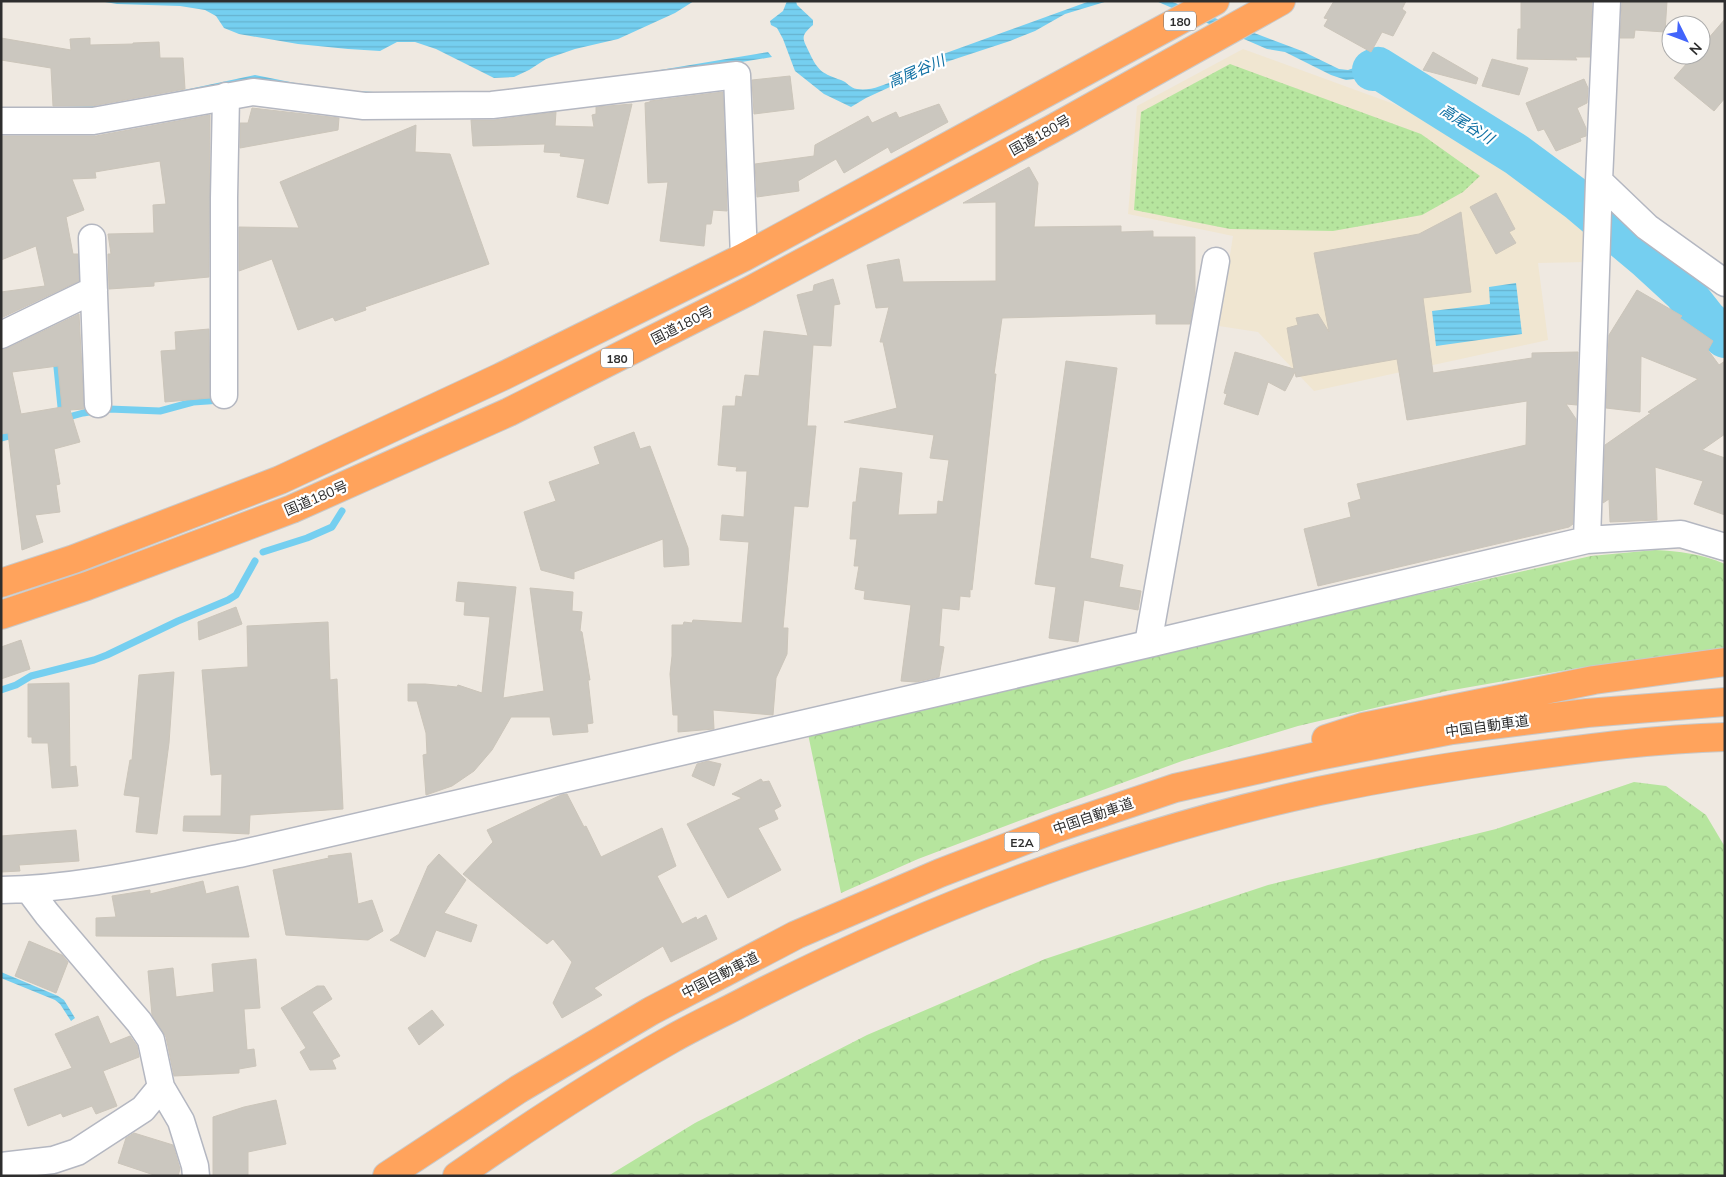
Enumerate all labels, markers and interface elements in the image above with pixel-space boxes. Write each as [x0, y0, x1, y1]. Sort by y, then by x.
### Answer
road number: 180 [1164, 12, 1196, 30]
north arrow [1661, 15, 1711, 65]
text: N [1685, 39, 1706, 59]
water label: 高尾谷川 [885, 50, 949, 91]
water label: 高尾谷川 [1437, 100, 1499, 149]
street label: 国道180号 [1006, 111, 1074, 159]
street label: 国道180号 [648, 302, 716, 348]
road number: 180 [601, 348, 633, 368]
street label: 国道180号 [282, 477, 350, 519]
street label: 中国自動車道 [1444, 711, 1530, 741]
street label: 中国自動車道 [1050, 794, 1136, 838]
road number: E2A [1004, 832, 1040, 852]
street label: 中国自動車道 [678, 948, 762, 1002]

